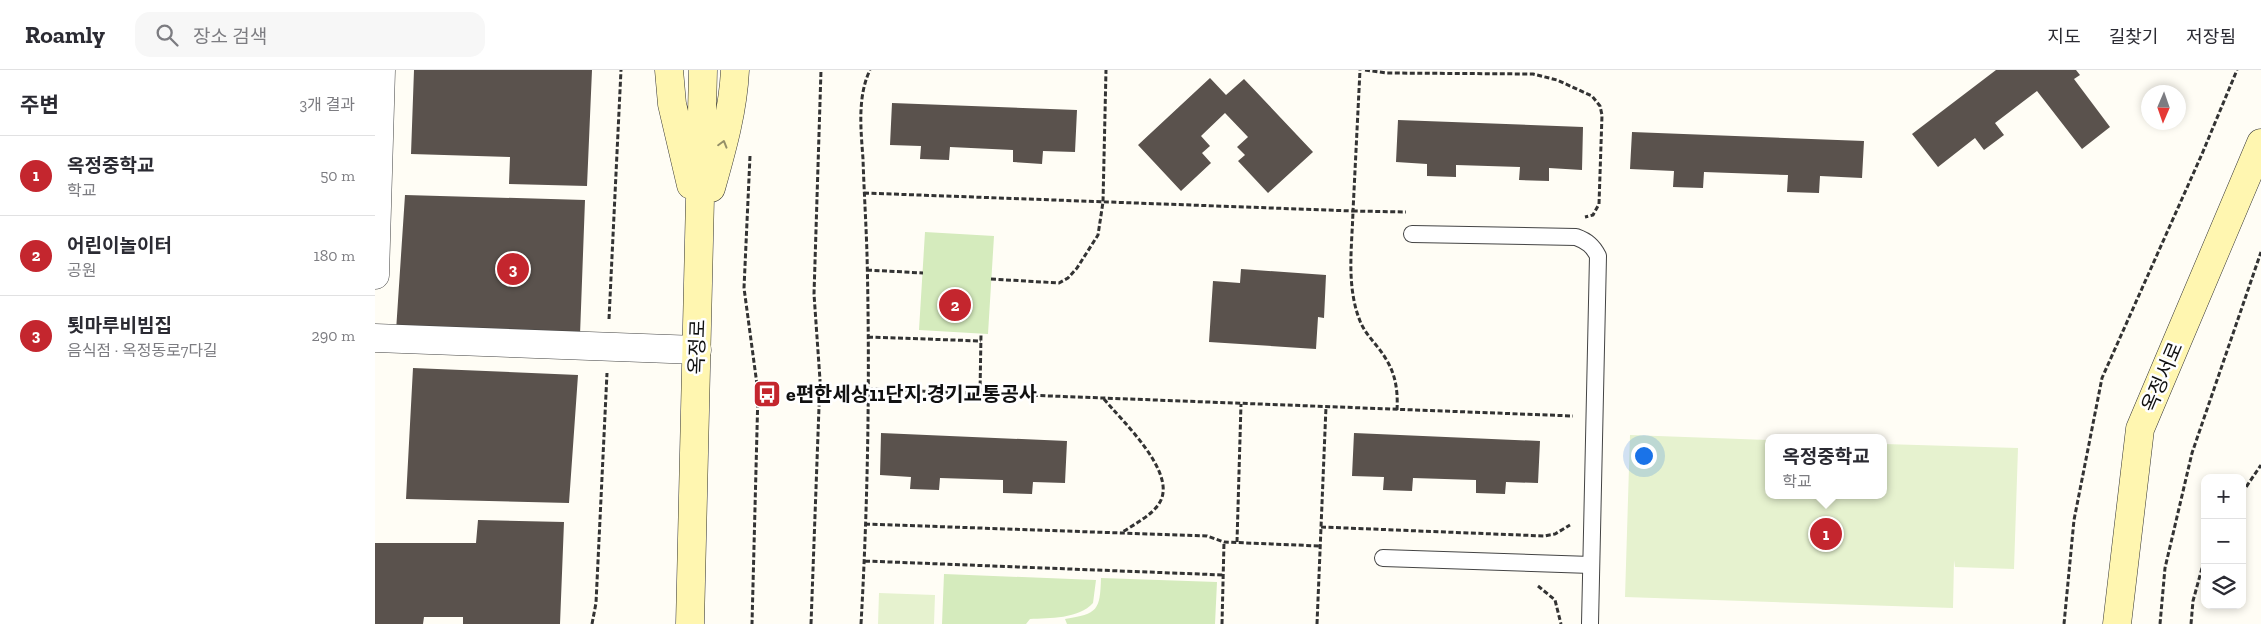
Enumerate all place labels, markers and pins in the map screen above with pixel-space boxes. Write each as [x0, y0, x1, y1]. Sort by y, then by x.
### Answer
pin: 3 [497, 250, 529, 288]
pin: 2 [939, 286, 971, 324]
bus stop icon: e편한세상11단지.경기교통공사 [752, 379, 782, 409]
place label: e편한세상11단지.경기교통공사 [786, 382, 1037, 406]
pin: 1 [1810, 515, 1842, 553]

